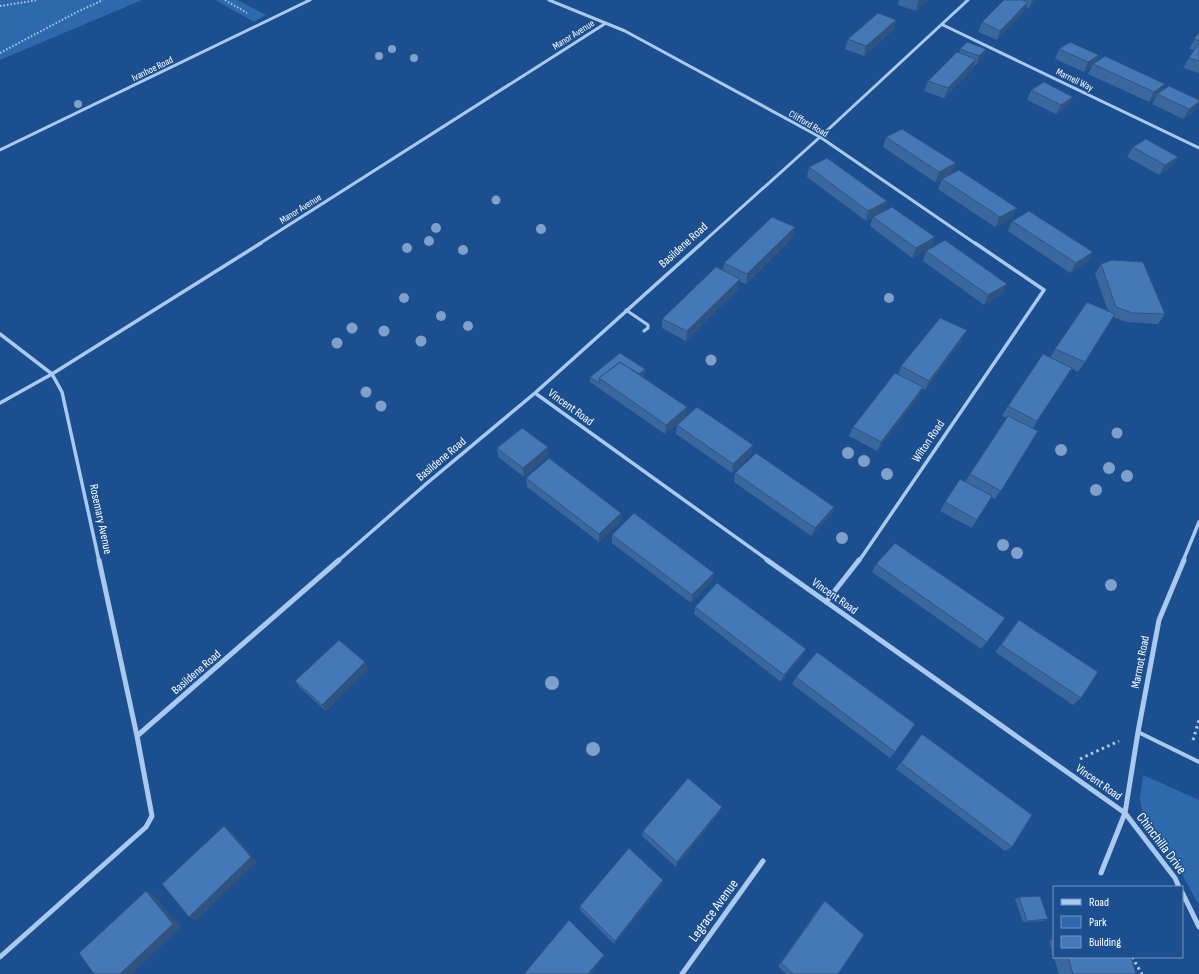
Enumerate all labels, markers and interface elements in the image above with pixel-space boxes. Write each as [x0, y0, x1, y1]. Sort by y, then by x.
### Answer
street label: Manor Avenue [550, 17, 597, 52]
street label: Ivanhoe Road [130, 54, 175, 84]
street label: Marnell Way [1054, 66, 1095, 94]
street label: Clifford Road [787, 108, 830, 140]
street label: Manor Avenue [277, 191, 324, 226]
street label: Basildene Road [656, 220, 711, 271]
street label: Vincent Road [545, 386, 597, 429]
street label: Wilton Road [909, 417, 948, 465]
street label: Basildene Road [413, 434, 469, 485]
street label: Rosemary Avenue [86, 483, 115, 556]
street label: Vincent Road [809, 575, 861, 618]
street label: Marmot Road [1128, 634, 1153, 690]
street label: Basildene Road [169, 647, 224, 698]
street label: Vincent Road [1073, 761, 1125, 804]
street label: Chinchilla Drive [1133, 809, 1190, 878]
street label: Legrace Avenue [685, 876, 742, 945]
legend [1053, 886, 1183, 958]
text: Road [1089, 895, 1109, 910]
text: Park [1089, 915, 1107, 930]
text: Building [1089, 935, 1121, 950]

